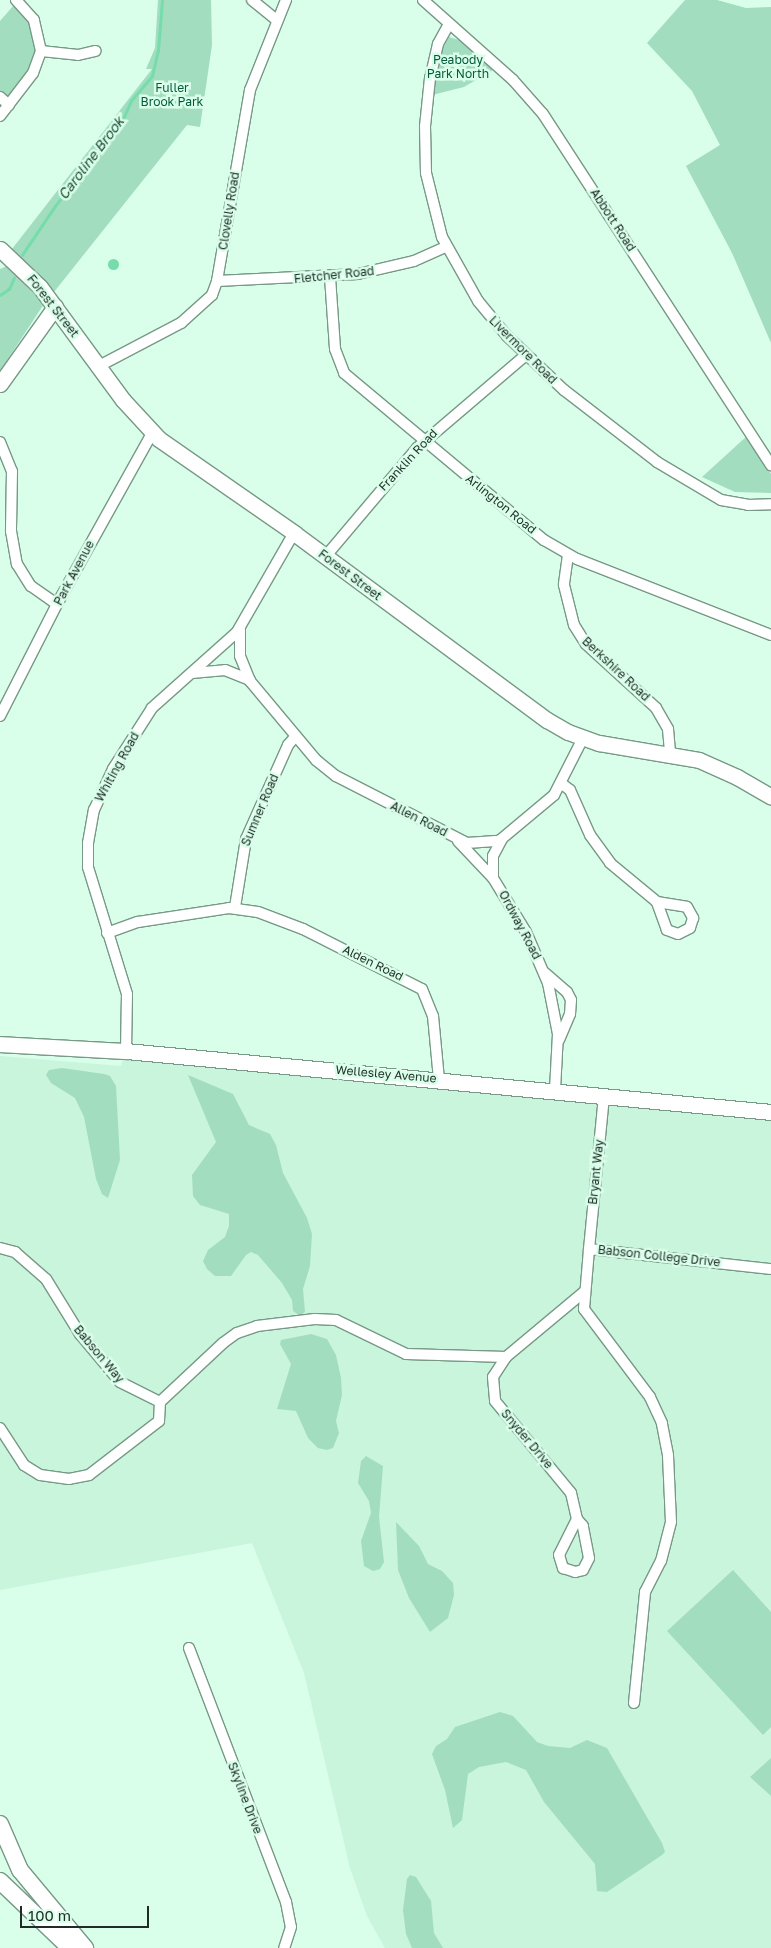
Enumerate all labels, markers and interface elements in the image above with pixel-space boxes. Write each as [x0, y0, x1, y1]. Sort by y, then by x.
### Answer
park label: Peabody Park North [427, 53, 489, 81]
park label: Fuller Brook Park [141, 81, 203, 109]
water label: Caroline Brook [54, 113, 128, 203]
street label: Clovelly Road [216, 171, 242, 251]
street label: Abbott Road [587, 186, 639, 254]
street label: Fletcher Road [293, 264, 375, 286]
street label: Forest Street [24, 272, 82, 340]
street label: Livermore Road [486, 313, 560, 387]
street label: Franklin Road [376, 426, 440, 494]
street label: Arlington Road [463, 471, 539, 537]
street label: Park Avenue [51, 538, 97, 608]
street label: Forest Street [316, 547, 384, 603]
street label: Berkshire Road [579, 634, 653, 704]
street label: Whiting Road [92, 730, 142, 804]
street label: Sumner Road [238, 772, 282, 848]
street label: Allen Road [388, 798, 450, 840]
street label: Ordway Road [496, 888, 544, 962]
street label: Alden Road [340, 942, 406, 984]
street label: Wellesley Avenue [335, 1062, 437, 1086]
street label: Bryant Way [585, 1139, 607, 1205]
street label: Babson College Drive [597, 1242, 721, 1270]
street label: Babson Way [71, 1322, 127, 1386]
street label: Snyder Drive [498, 1406, 556, 1472]
street label: Skyline Drive [225, 1760, 265, 1836]
scale bar [22, 1896, 151, 1928]
text: 100 m [28, 1906, 71, 1924]

